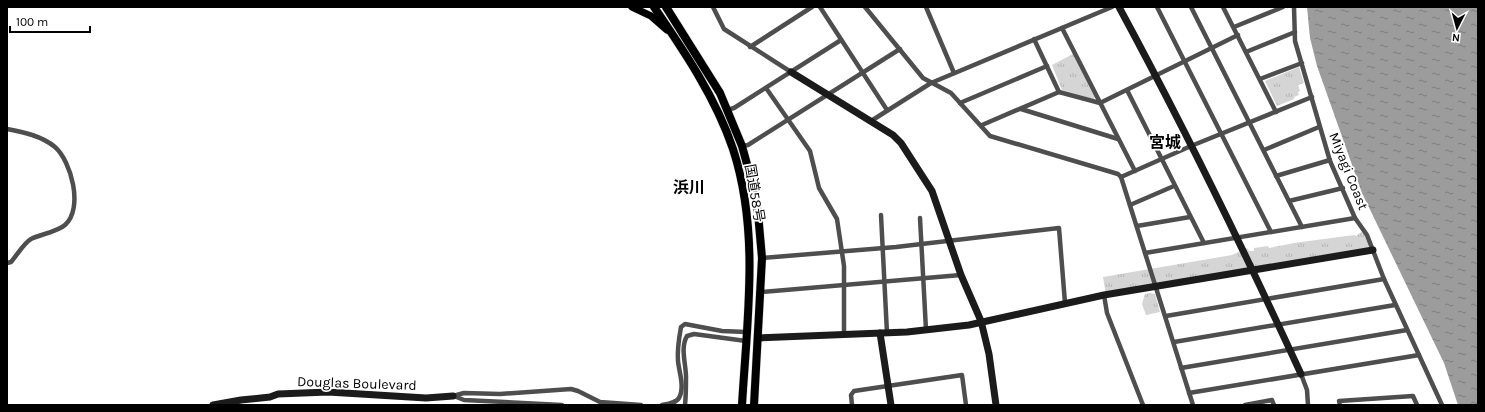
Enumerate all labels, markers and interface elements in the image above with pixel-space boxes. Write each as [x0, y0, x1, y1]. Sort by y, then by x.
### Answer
scale bar [10, 8, 90, 34]
north arrow [1437, 8, 1477, 48]
text: 100 m [16, 15, 48, 29]
text: N [1451, 31, 1461, 44]
street label: Miyagi Coast [1325, 130, 1372, 212]
district label: 宮城 [1149, 133, 1181, 152]
street label: 国道58号 [741, 163, 768, 223]
district label: 浜川 [673, 178, 705, 197]
street label: Douglas Boulevard [297, 373, 417, 394]

